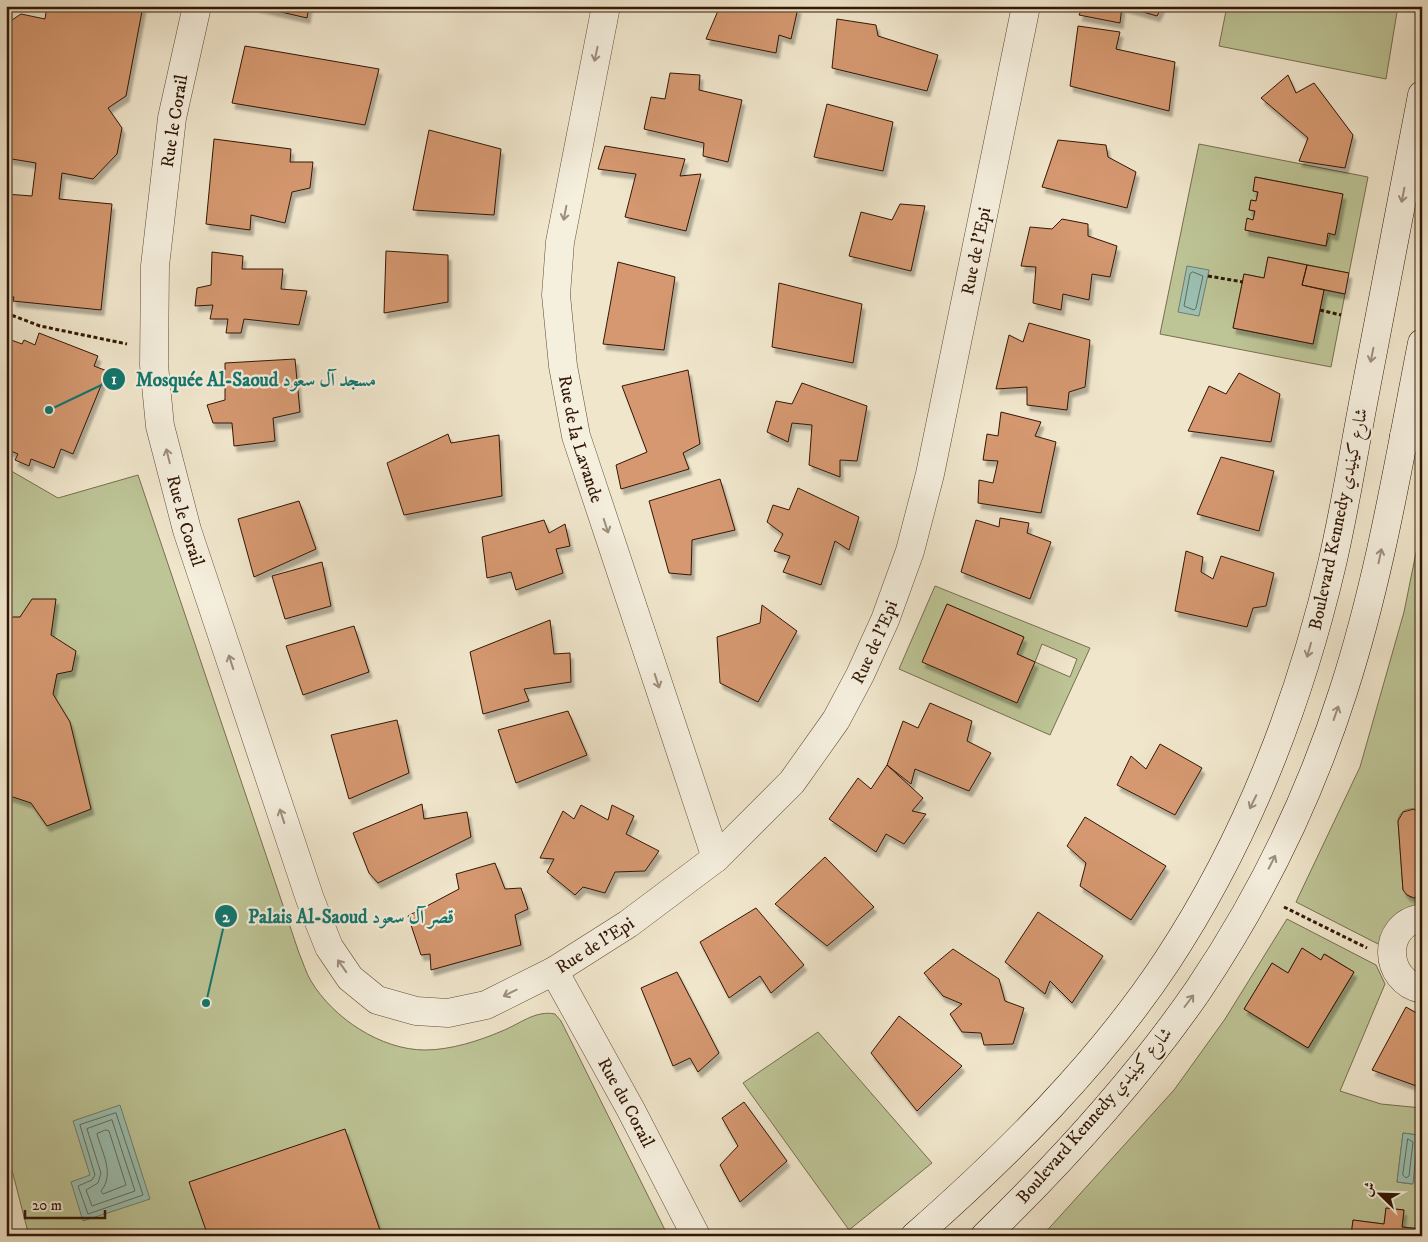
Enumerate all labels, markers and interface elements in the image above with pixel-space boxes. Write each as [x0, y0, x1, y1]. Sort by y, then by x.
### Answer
one-way arrow [591, 46, 601, 62]
street label: Rue le Corail [157, 73, 193, 169]
one-way arrow [1397, 187, 1407, 203]
one-way arrow [560, 205, 569, 221]
street label: Rue de l'Epi [957, 205, 996, 297]
one-way arrow [1367, 346, 1377, 362]
callout: Mosquée Al-Saoud مسجد آل سعود [101, 362, 387, 396]
text: Mosquée Al-Saoud مسجد آل سعود [136, 368, 376, 393]
text: 1 [111, 370, 117, 389]
street label: Rue de la Lavande [553, 373, 607, 506]
street label: Boulevard Kennedy شارع كينيدي [1305, 406, 1376, 633]
one-way arrow [163, 449, 172, 465]
street label: Rue le Corail [161, 473, 209, 570]
one-way arrow [602, 518, 611, 534]
one-way arrow [1375, 549, 1385, 565]
street label: Rue de l'Epi [847, 598, 903, 688]
one-way arrow [1304, 642, 1314, 658]
one-way arrow [226, 655, 235, 670]
one-way arrow [653, 672, 662, 688]
one-way arrow [1332, 705, 1342, 721]
one-way arrow [1247, 794, 1257, 809]
one-way arrow [277, 809, 286, 824]
one-way arrow [1268, 855, 1277, 870]
callout: Palais Al-Saoud قصر آل سعود [213, 899, 464, 933]
text: Palais Al-Saoud قصر آل سعود [248, 905, 454, 929]
text: 2 [222, 908, 230, 927]
street label: Rue de l'Epi [552, 913, 639, 979]
one-way arrow [337, 959, 347, 973]
one-way arrow [503, 989, 518, 998]
one-way arrow [1184, 994, 1194, 1008]
street label: Boulevard Kennedy شارع كينيدي [1012, 1023, 1180, 1210]
street label: Rue du Corail [592, 1054, 659, 1152]
north arrow [1356, 1170, 1406, 1220]
text: ش [1358, 1179, 1380, 1199]
scale bar [25, 1187, 105, 1219]
text: 20 m [32, 1196, 62, 1215]

